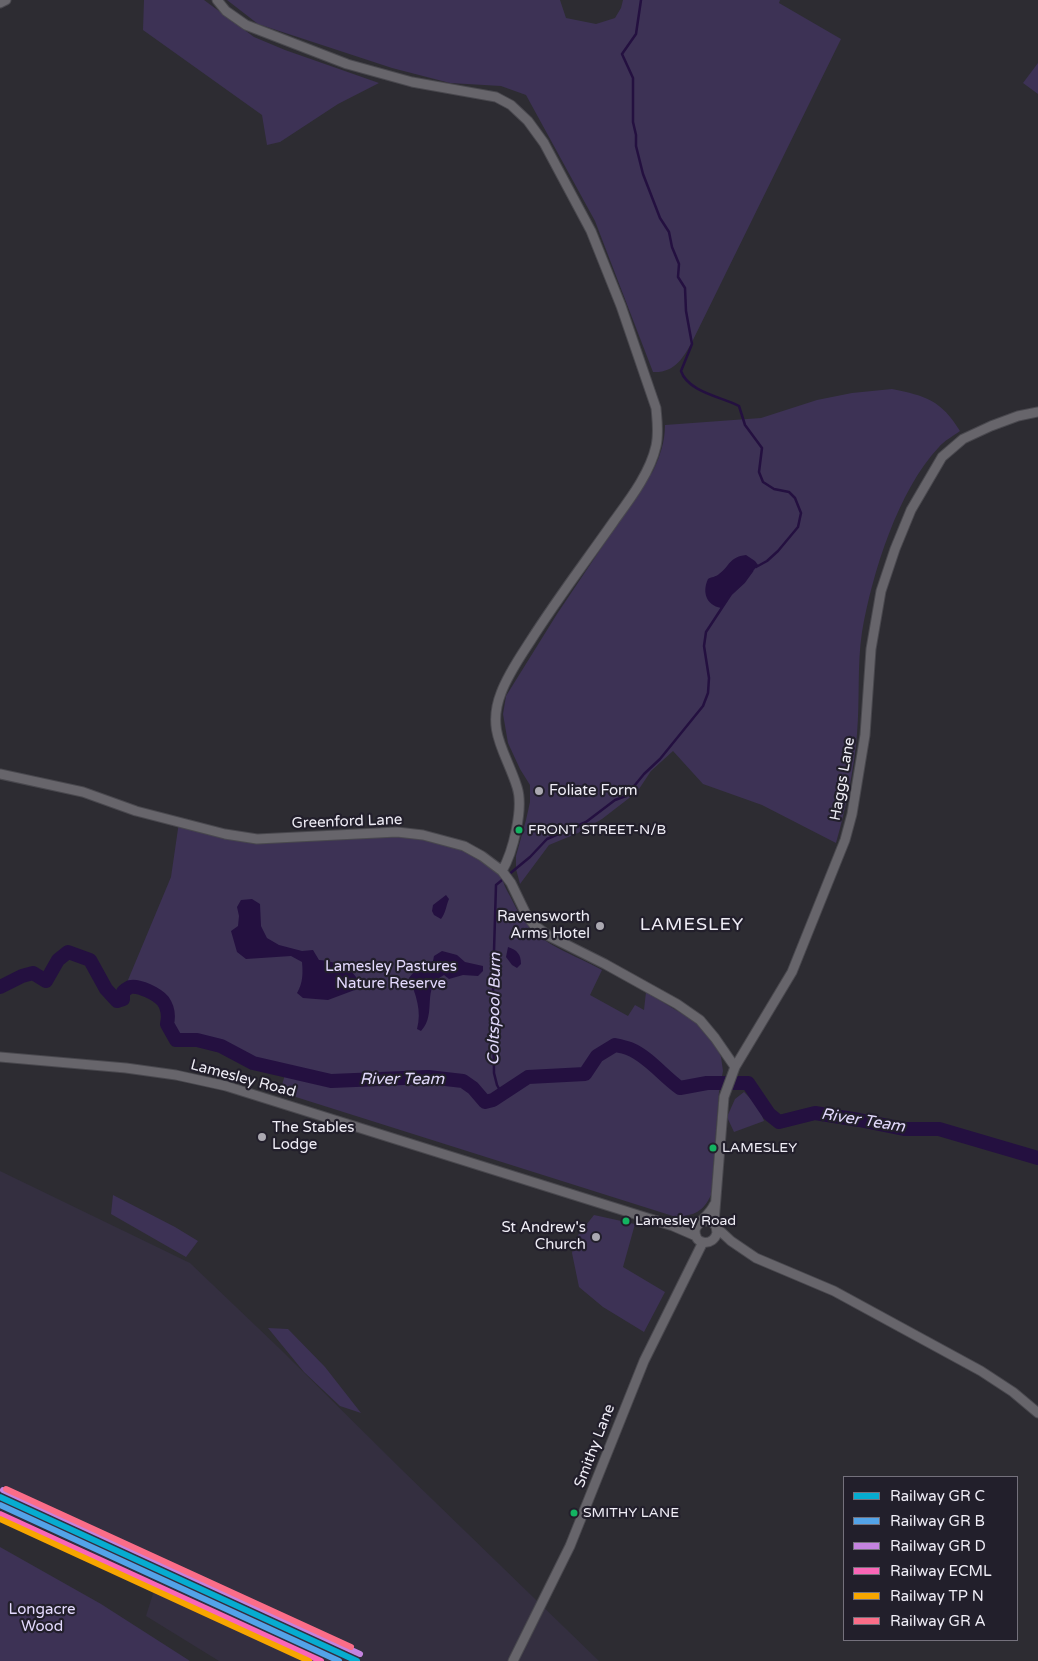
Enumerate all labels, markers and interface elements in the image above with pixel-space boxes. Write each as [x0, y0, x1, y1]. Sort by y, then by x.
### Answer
street label: Haggs Lane [827, 736, 859, 822]
place label: Foliate Form [549, 782, 638, 800]
marker: Foliate Form [533, 785, 545, 797]
street label: Greenford Lane [291, 811, 403, 833]
place label: FRONT STREET-N/B [528, 822, 666, 838]
marker: FRONT STREET-N/B [514, 825, 524, 835]
place label: Ravensworth Arms Hotel [497, 908, 590, 943]
district label: LAMESLEY [639, 914, 745, 936]
marker: Ravensworth Arms Hotel [594, 920, 606, 932]
water label: Coltspool Burn [484, 953, 506, 1065]
park label: Lamesley Pastures Nature Reserve [325, 958, 457, 993]
street label: Lamesley Road [188, 1056, 298, 1102]
water label: River Team [360, 1070, 444, 1090]
water label: River Team [820, 1105, 906, 1137]
place label: The Stables Lodge [272, 1119, 355, 1154]
marker: The Stables Lodge [256, 1131, 268, 1143]
place label: LAMESLEY [722, 1140, 797, 1156]
marker: LAMESLEY [708, 1143, 718, 1153]
place label: Lamesley Road [635, 1213, 736, 1229]
marker: Lamesley Road [621, 1216, 631, 1226]
place label: St Andrew's Church [501, 1219, 586, 1254]
marker: St Andrew's Church [590, 1231, 602, 1243]
street label: Smithy Lane [571, 1402, 619, 1490]
legend [843, 1476, 1018, 1641]
text: Railway GR C [890, 1487, 985, 1505]
place label: SMITHY LANE [583, 1505, 679, 1521]
marker: SMITHY LANE [569, 1508, 579, 1518]
text: Railway GR B [890, 1512, 985, 1530]
text: Railway GR D [890, 1537, 986, 1555]
text: Railway ECML [890, 1562, 992, 1580]
text: Railway TP N [890, 1587, 984, 1605]
park label: Longacre Wood [9, 1601, 75, 1636]
text: Railway GR A [890, 1612, 986, 1630]

